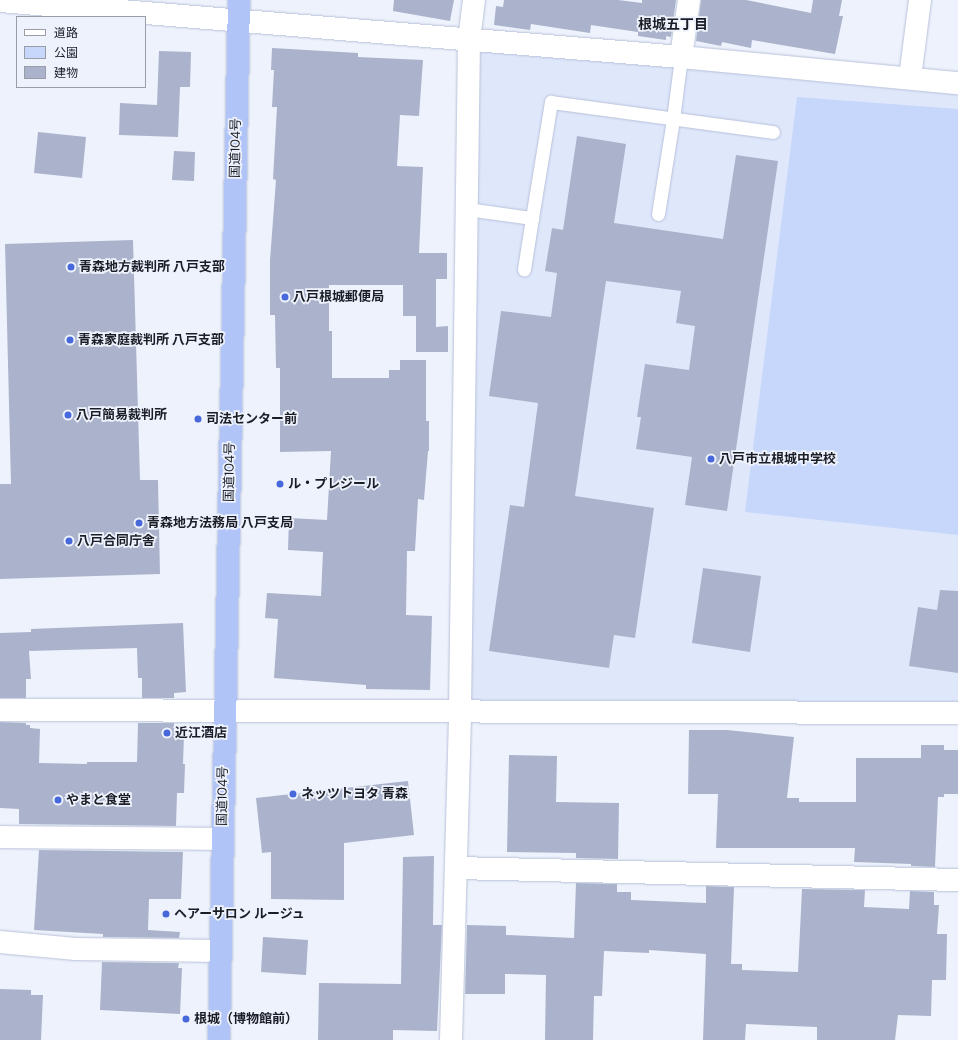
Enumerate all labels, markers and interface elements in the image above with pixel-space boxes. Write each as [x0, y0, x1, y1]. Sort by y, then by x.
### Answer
legend [16, 16, 146, 88]
district label: 根城五丁目 [638, 16, 708, 32]
text: 道路 [54, 25, 78, 41]
text: 公園 [54, 45, 78, 61]
text: 建物 [54, 65, 78, 81]
street label: 国道104号 [228, 118, 244, 178]
place label: 青森地方裁判所 八戸支部 [79, 259, 225, 275]
marker: 青森地方裁判所 八戸支部 [66, 262, 76, 272]
place label: 八戸根城郵便局 [293, 289, 384, 305]
marker: 八戸根城郵便局 [280, 292, 290, 302]
place label: 青森家庭裁判所 八戸支部 [78, 332, 224, 348]
marker: 青森家庭裁判所 八戸支部 [65, 335, 75, 345]
place label: 八戸簡易裁判所 [76, 407, 167, 423]
marker: 八戸簡易裁判所 [63, 410, 73, 420]
place label: 司法センター前 [206, 411, 297, 427]
marker: 司法センター前 [193, 414, 203, 424]
street label: 国道104号 [222, 442, 238, 502]
place label: 八戸市立根城中学校 [719, 451, 836, 467]
marker: 八戸市立根城中学校 [706, 454, 716, 464]
place label: ル・プレジール [288, 476, 379, 492]
marker: ル・プレジール [275, 479, 285, 489]
place label: 青森地方法務局 八戸支局 [147, 515, 293, 531]
marker: 青森地方法務局 八戸支局 [134, 518, 144, 528]
place label: 八戸合同庁舎 [77, 533, 155, 549]
marker: 八戸合同庁舎 [64, 536, 74, 546]
place label: 近江酒店 [175, 725, 227, 741]
marker: 近江酒店 [162, 728, 172, 738]
street label: 国道104号 [215, 766, 231, 826]
place label: ネッツトヨタ 青森 [301, 786, 408, 802]
marker: ネッツトヨタ 青森 [288, 789, 298, 799]
place label: やまと食堂 [66, 792, 131, 808]
marker: やまと食堂 [53, 795, 63, 805]
place label: ヘアーサロン ルージュ [174, 906, 306, 922]
marker: ヘアーサロン ルージュ [161, 909, 171, 919]
place label: 根城（博物館前） [194, 1011, 298, 1027]
marker: 根城（博物館前） [181, 1014, 191, 1024]

